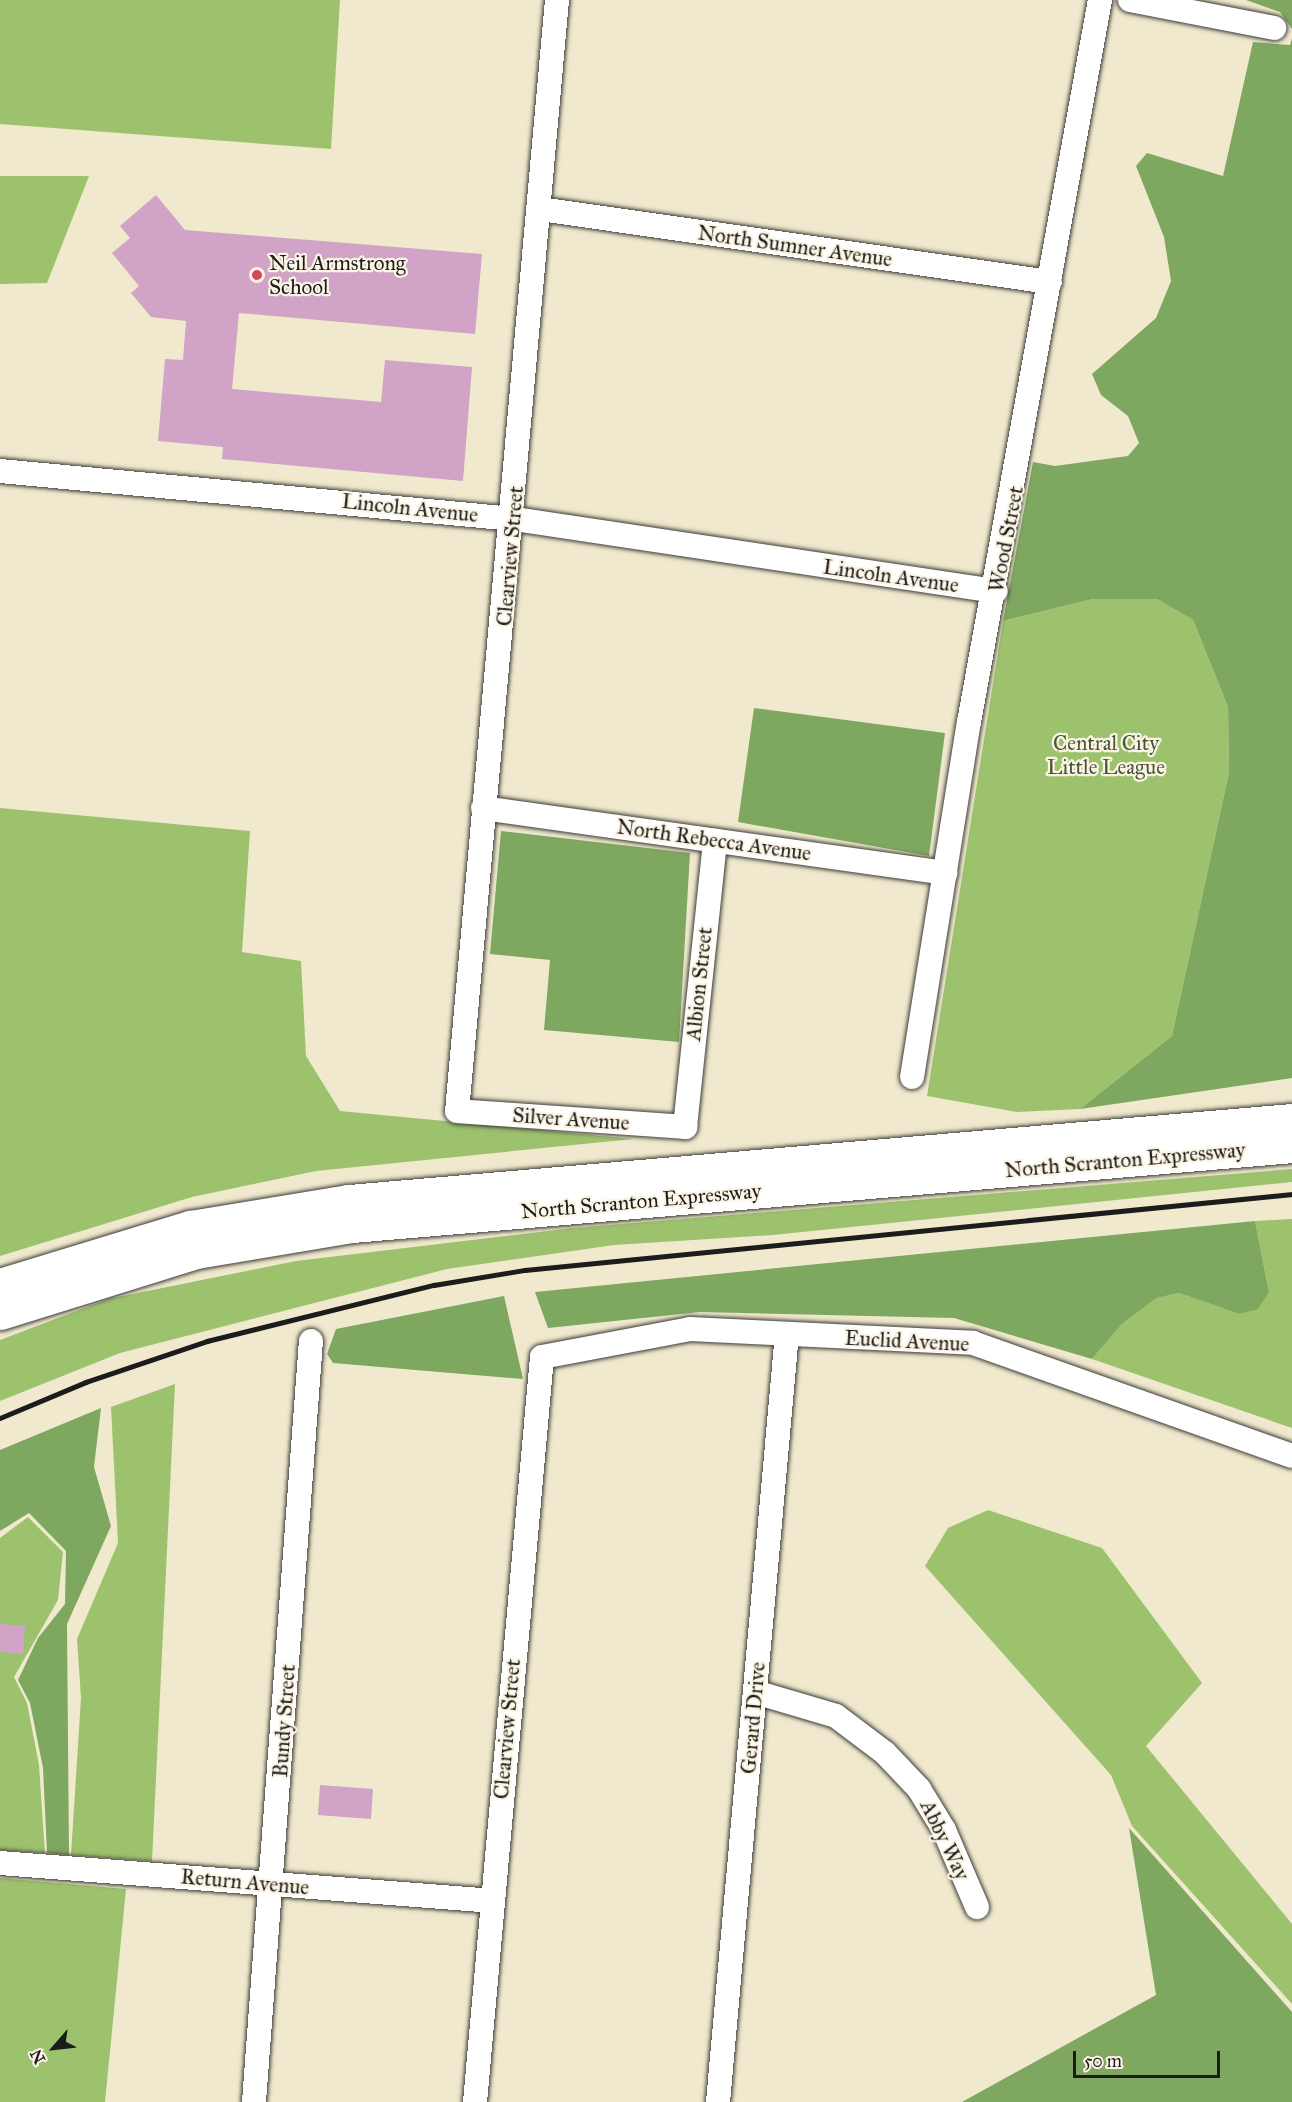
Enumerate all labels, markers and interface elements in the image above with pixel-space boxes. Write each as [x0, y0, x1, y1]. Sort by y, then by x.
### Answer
street label: North Sumner Avenue [696, 220, 894, 272]
place label: Neil Armstrong School [269, 250, 406, 300]
marker: Neil Armstrong School [250, 268, 264, 282]
street label: Wood Street [983, 484, 1029, 594]
street label: Clearview Street [491, 485, 529, 627]
street label: Lincoln Avenue [341, 488, 479, 528]
street label: Lincoln Avenue [822, 554, 960, 598]
park label: Central City Little League [1047, 730, 1165, 780]
street label: North Rebecca Avenue [615, 814, 813, 866]
street label: Albion Street [680, 926, 718, 1042]
street label: Silver Avenue [512, 1102, 630, 1136]
street label: North Scranton Expressway [1004, 1137, 1246, 1183]
street label: North Scranton Expressway [520, 1178, 762, 1224]
street label: Euclid Avenue [844, 1325, 970, 1357]
street label: Clearview Street [488, 1658, 526, 1800]
street label: Gerard Drive [736, 1661, 770, 1775]
street label: Bundy Street [267, 1664, 301, 1778]
street label: Abby Way [915, 1796, 975, 1884]
street label: Return Avenue [180, 1864, 310, 1900]
north arrow [24, 2018, 84, 2078]
scale bar [1076, 2039, 1223, 2077]
text: N [26, 2046, 49, 2067]
text: 50 m [1084, 2050, 1122, 2072]

